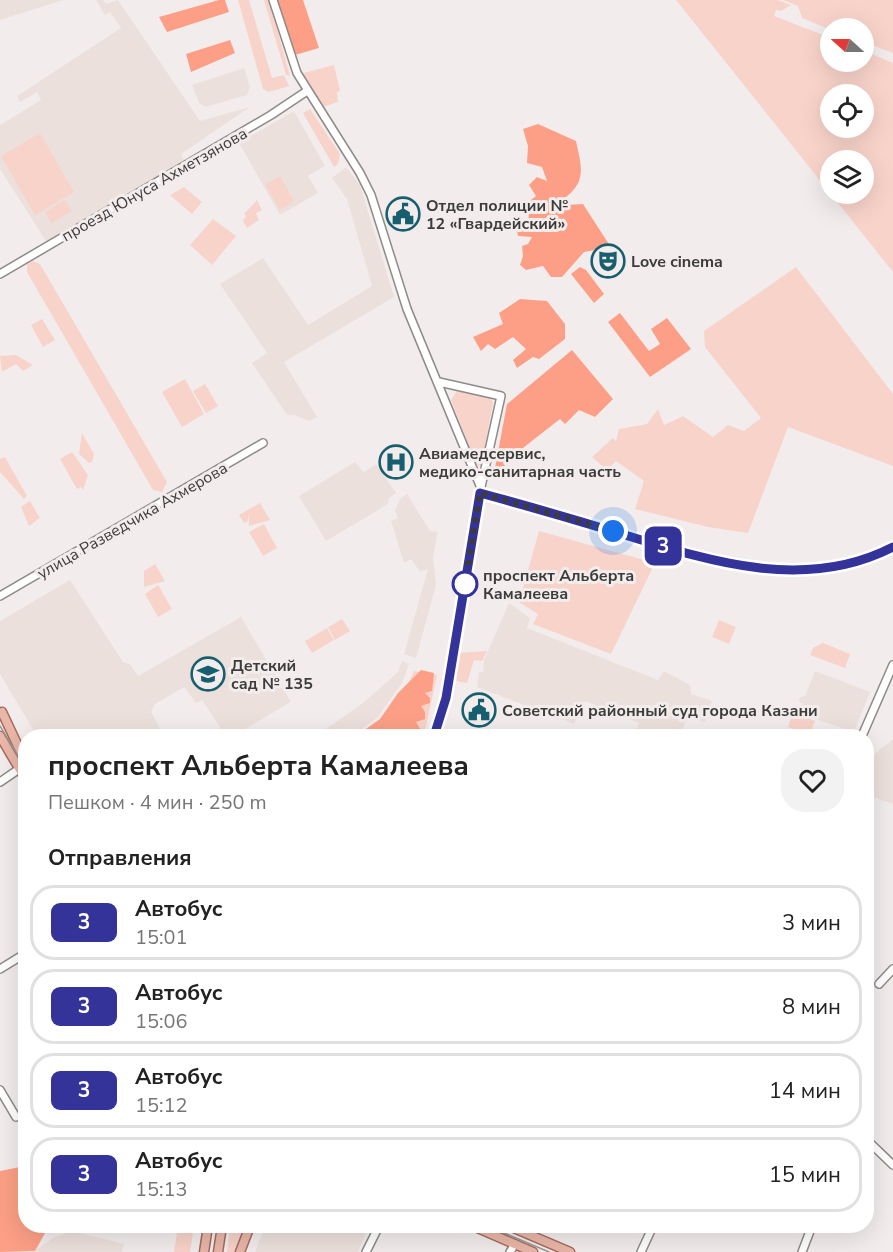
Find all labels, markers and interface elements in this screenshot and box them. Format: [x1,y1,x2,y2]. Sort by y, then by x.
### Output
north arrow [820,18,874,72]
map controls [820,18,874,204]
button: locate [820,84,874,138]
street label: проезд Юнуса Ахметзянова [58,123,251,247]
button: layers [820,150,874,204]
place label: Отдел полиции № 12 «Гвардейский» [426,195,568,235]
public building icon: Отдел полиции № 12 «Гвардейский» [385,196,421,232]
theatre icon: Love cinema [590,243,626,279]
place label: Love cinema [631,251,723,273]
place label: Авиамедсервис, медико-санитарная часть [419,443,621,483]
hospital icon: Авиамедсервис, медико-санитарная часть [378,444,414,480]
street label: улица Разведчика Ахмерова [33,457,232,585]
your location [598,516,628,546]
line badge: 3 [644,526,682,566]
text: 3 [657,532,669,560]
place label: проспект Альберта Камалеева [483,565,634,605]
marker: проспект Альберта Камалеева [452,571,478,597]
place label: Детский сад № 135 [231,655,313,695]
school or university icon: Детский сад № 135 [190,656,226,692]
public building icon: Советский районный суд города Казани [461,692,497,728]
place label: Советский районный суд города Казани [502,700,818,722]
text: проспект Альберта Камалеева [48,747,469,785]
button: heart [781,749,844,812]
text: Пешком · 4 мин · 250 m [48,789,267,816]
text: Отправления [48,843,192,873]
text: Автобус [135,894,223,924]
text: 3 [78,908,90,936]
text: 3 мин [782,908,841,938]
text: 15:01 [135,924,188,951]
text: Автобус [135,978,223,1008]
text: 3 [78,992,90,1020]
text: 8 мин [782,992,841,1022]
text: 15:06 [135,1008,188,1035]
text: Автобус [135,1062,223,1092]
text: 3 [78,1076,90,1104]
text: 14 мин [769,1076,841,1106]
text: 15:12 [135,1092,188,1119]
text: Автобус [135,1146,223,1176]
text: 3 [78,1160,90,1188]
text: 15 мин [769,1160,841,1190]
text: 15:13 [135,1176,188,1203]

